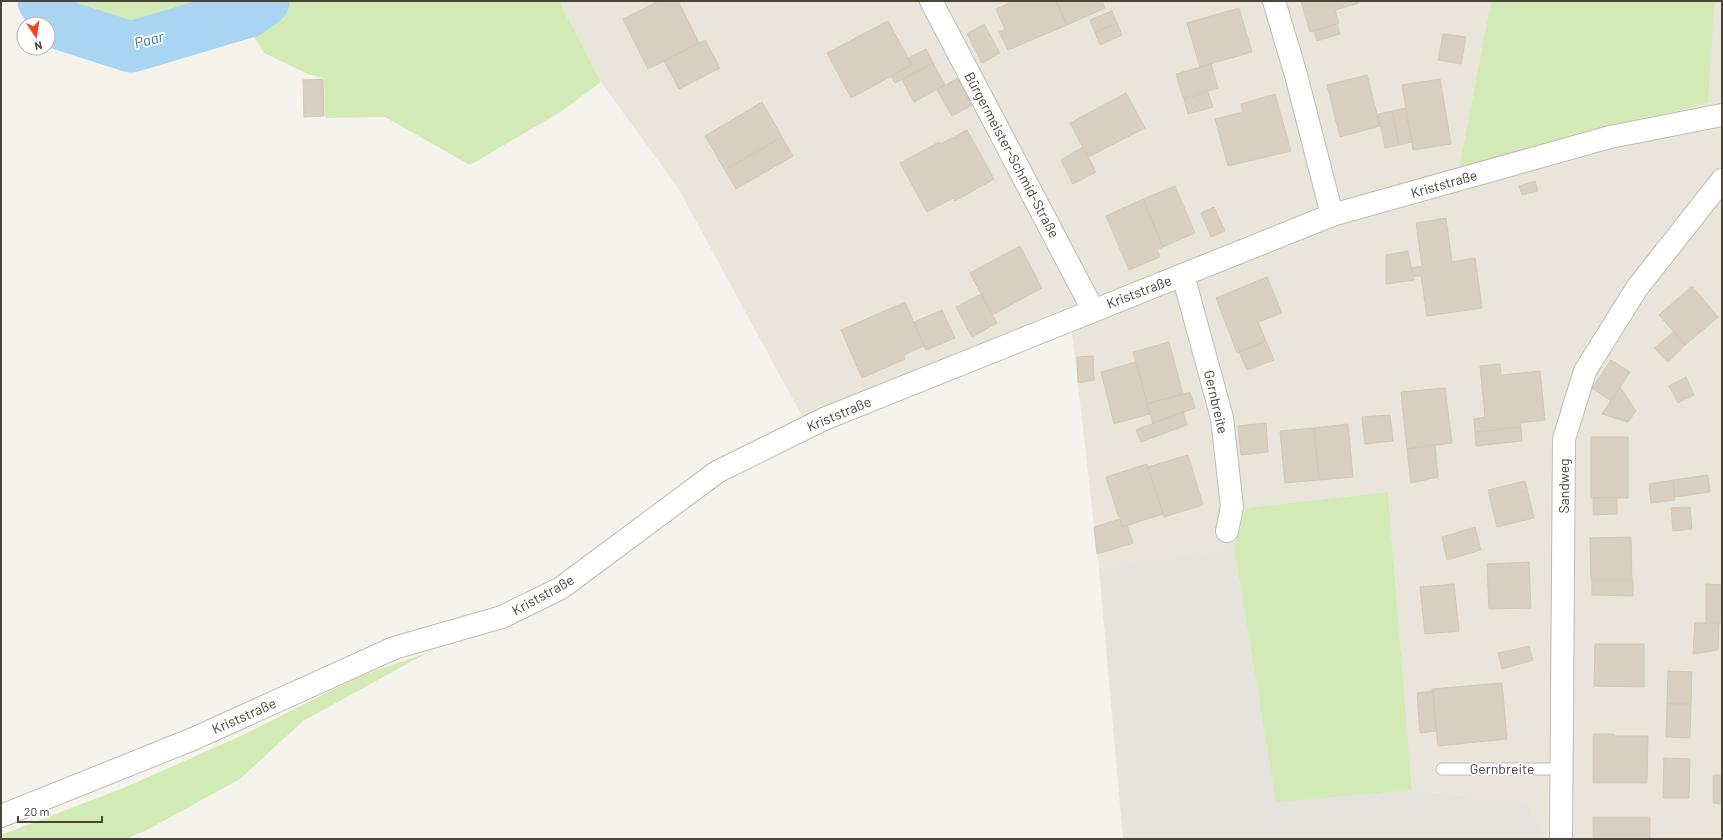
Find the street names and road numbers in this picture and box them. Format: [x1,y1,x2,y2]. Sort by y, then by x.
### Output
street label: Bürgermeister-Schmid-Straße [961,69,1063,241]
street label: Kriststraße [1409,166,1479,201]
street label: Kriststraße [1104,271,1174,312]
street label: Gernbreite [1201,368,1232,435]
street label: Kriststraße [804,392,874,435]
street label: Sandweg [1555,458,1572,514]
street label: Kriststraße [509,571,577,619]
street label: Kriststraße [209,694,278,737]
street label: Gernbreite [1470,760,1534,777]

